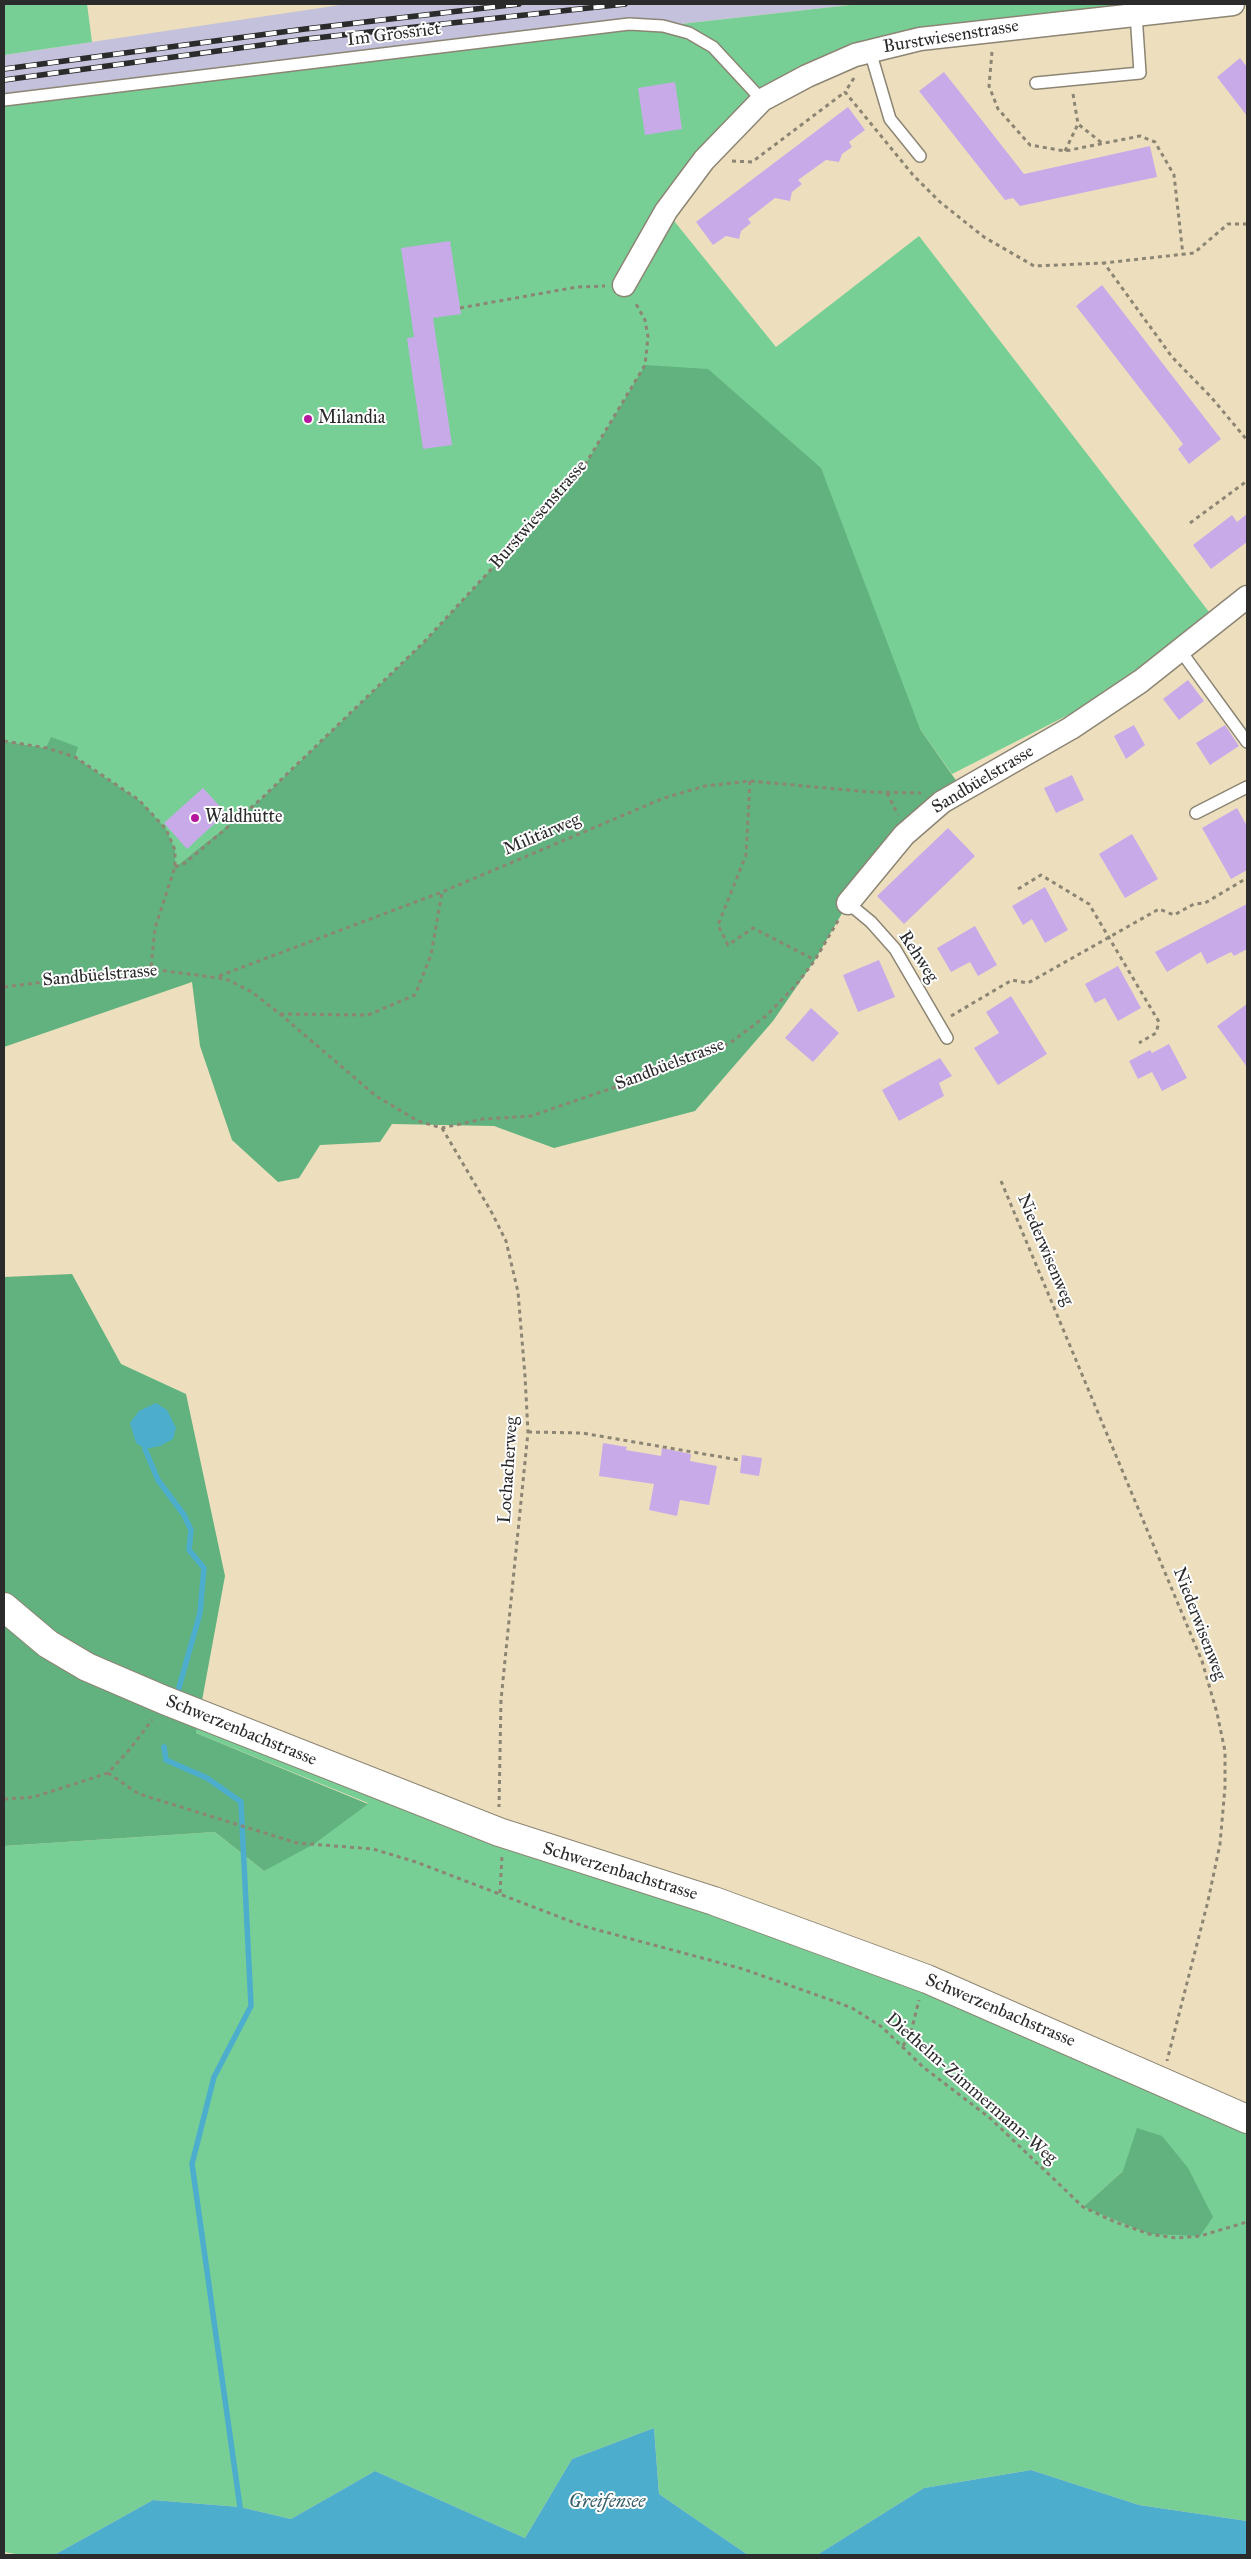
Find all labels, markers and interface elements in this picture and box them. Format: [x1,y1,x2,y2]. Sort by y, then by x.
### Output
street label: Burstwiesenstrasse [882,16,1020,58]
street label: Im Grossriet [346,19,442,51]
place label: Milandia [318,408,385,430]
marker: Milandia [302,413,314,425]
street label: Burstwiesenstrasse [486,456,592,574]
street label: Sandbüelstrasse [928,741,1038,819]
place label: Waldhütte [205,807,282,829]
street label: Militärweg [500,809,584,861]
marker: Waldhütte [189,812,201,824]
street label: Rehweg [893,927,943,987]
street label: Sandbüelstrasse [42,960,158,992]
street label: Sandbüelstrasse [612,1034,728,1096]
street label: Niederwisenweg [1012,1191,1078,1309]
street label: Lochacherweg [494,1416,524,1524]
street label: Niederwisenweg [1168,1565,1230,1683]
street label: Schwerzenbachstrasse [162,1691,320,1771]
street label: Schwerzenbachstrasse [540,1838,700,1906]
street label: Schwerzenbachstrasse [922,1970,1078,2052]
street label: Diethelm-Zimmermann-Weg [881,2009,1061,2169]
water label: Greifensee [569,2491,645,2513]

